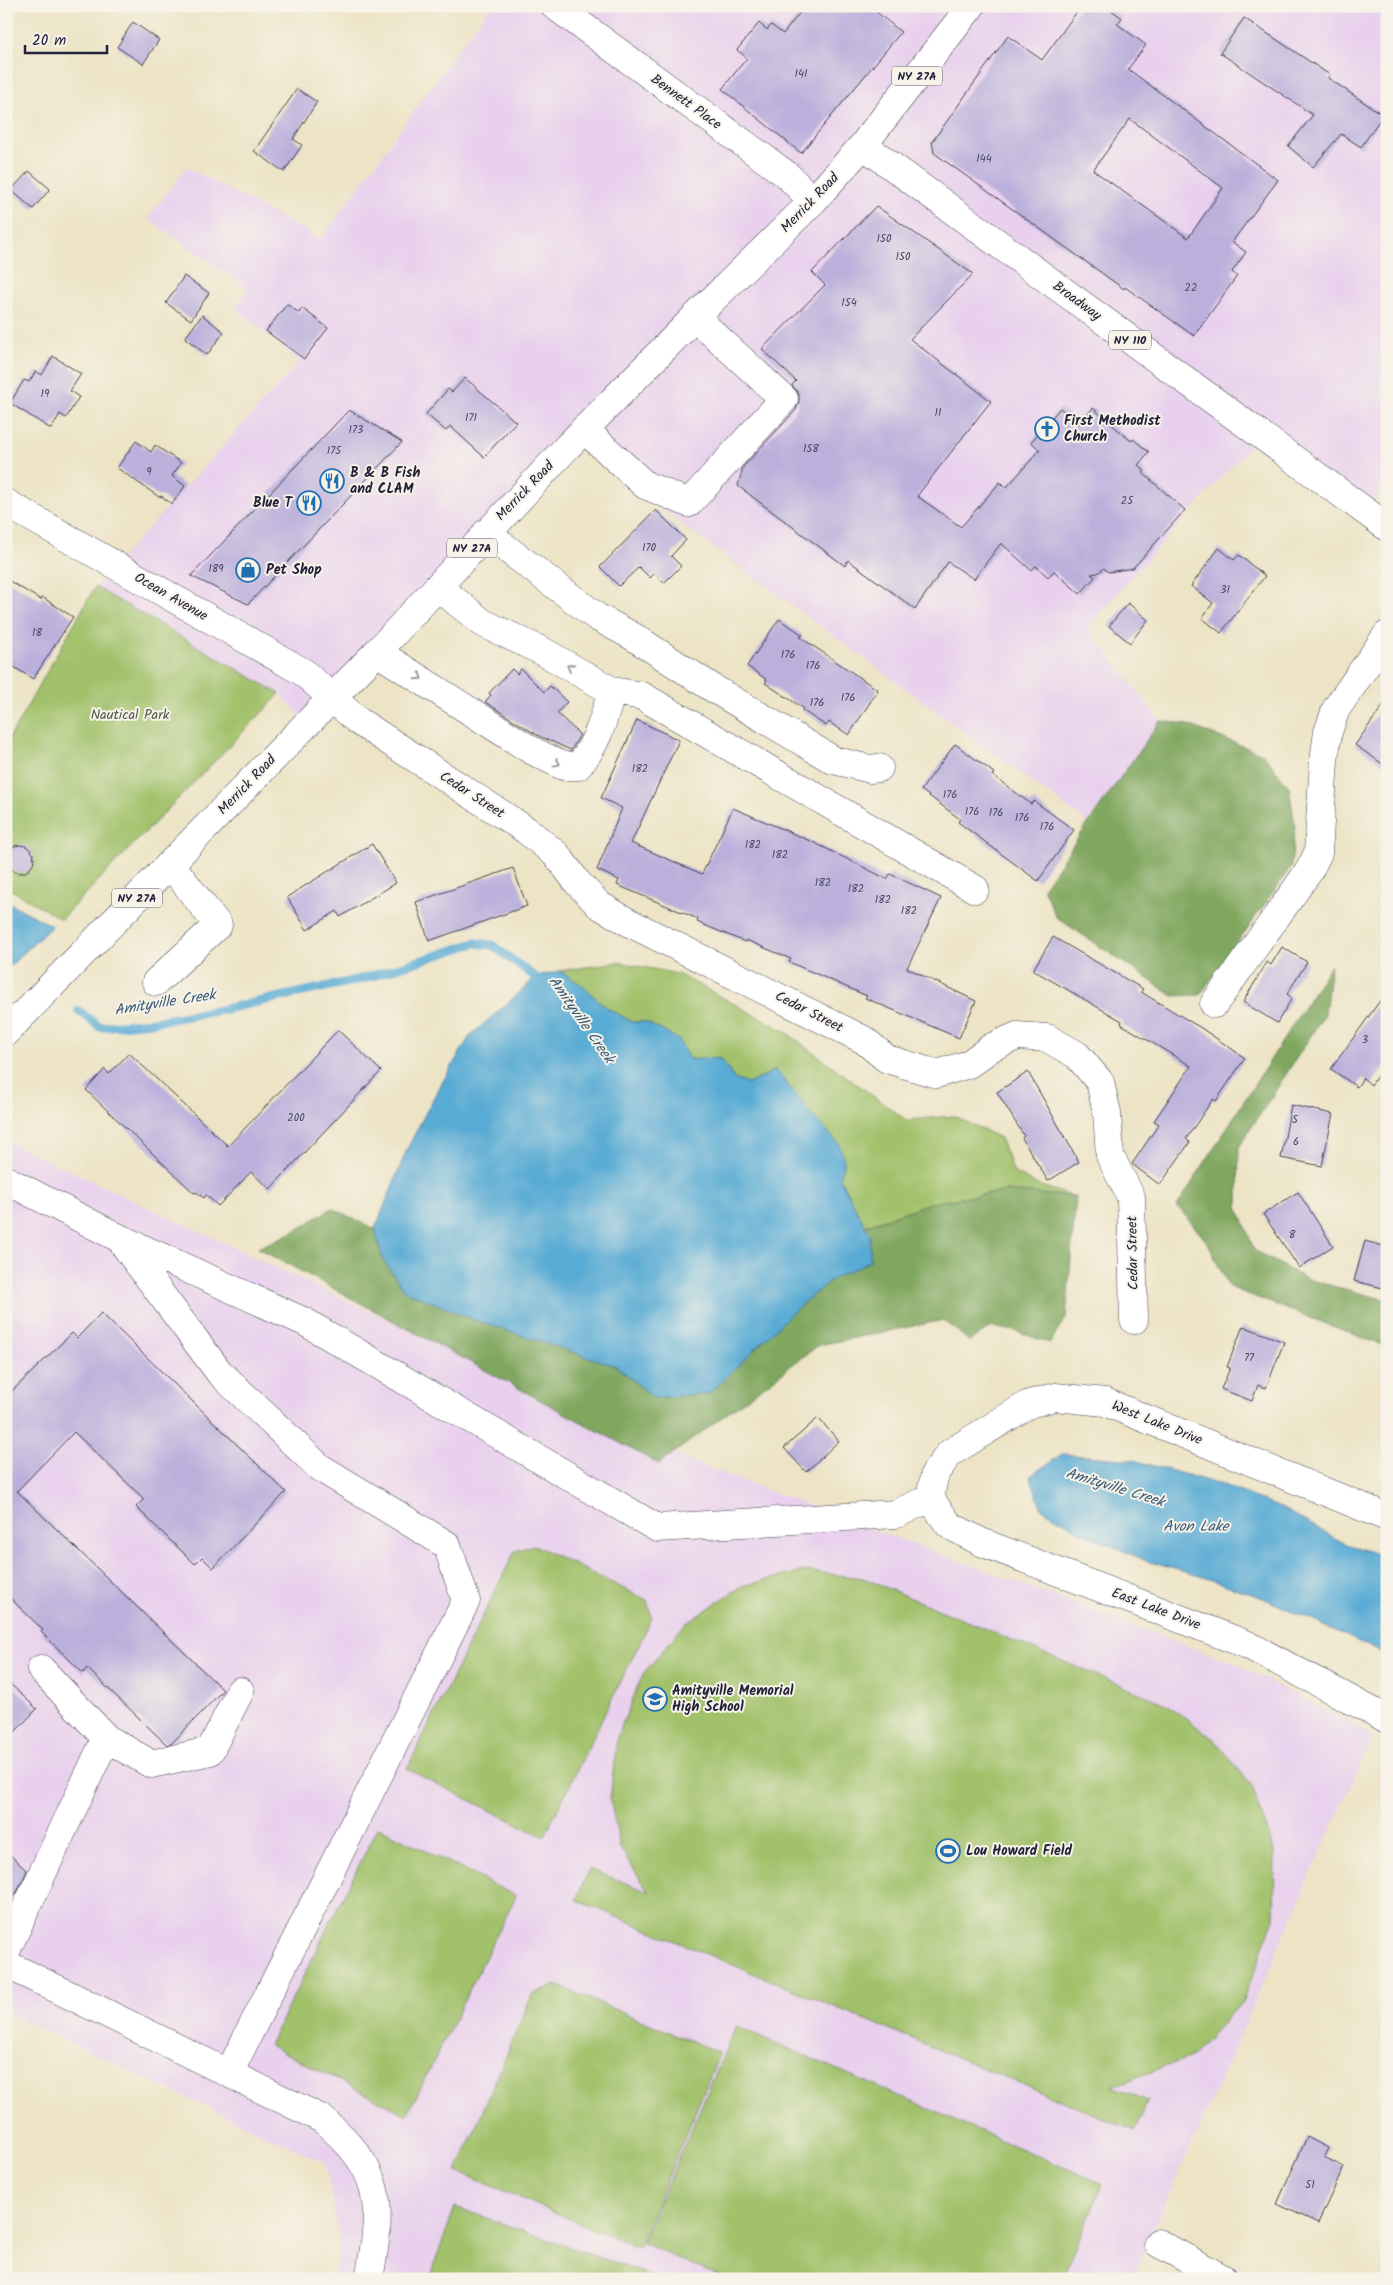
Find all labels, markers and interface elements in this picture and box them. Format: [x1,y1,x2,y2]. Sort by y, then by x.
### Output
scale bar [25,22,108,54]
text: 20 m [32,29,66,53]
house number: 141 [795,65,807,83]
road number: NY 27A [892,66,942,85]
street label: Bennett Place [646,69,727,136]
house number: 144 [976,150,992,168]
street label: Merrick Road [776,167,845,238]
house number: 150 [877,230,892,248]
house number: 150 [896,248,911,266]
street label: Broadway [1048,276,1106,327]
house number: 22 [1185,279,1197,297]
house number: 154 [841,294,857,312]
road number: NY 110 [1109,330,1151,350]
house number: 19 [41,385,50,403]
house number: 11 [935,404,941,422]
house number: 171 [465,409,477,427]
place label: First Methodist Church [1064,410,1161,448]
church icon: First Methodist Church [1034,416,1060,442]
house number: 173 [349,421,363,439]
house number: 158 [803,440,819,458]
house number: 175 [327,442,342,460]
street label: Merrick Road [491,455,560,526]
place label: B & B Fish and CLAM [350,462,420,500]
house number: 9 [146,463,152,481]
restaurant icon: B & B Fish and CLAM [319,468,345,494]
restaurant icon: Blue T [296,490,322,516]
place label: Blue T [253,492,293,514]
house number: 25 [1121,492,1134,510]
road number: NY 27A [447,538,497,558]
house number: 170 [642,539,657,557]
shop icon: Pet Shop [235,557,261,583]
place label: Pet Shop [266,559,322,581]
house number: 189 [208,560,224,578]
street label: Ocean Avenue [130,567,213,627]
house number: 31 [1220,581,1230,599]
house number: 18 [32,624,42,642]
house number: 176 [781,646,795,664]
house number: 176 [806,657,820,675]
one-way arrow [567,663,576,673]
one-way arrow [413,671,423,680]
house number: 176 [841,689,855,707]
house number: 176 [810,694,824,712]
park label: Nautical Park [91,704,170,726]
street label: Merrick Road [213,749,282,820]
one-way arrow [552,756,561,767]
house number: 182 [632,760,648,778]
street label: Cedar Street [435,766,510,825]
house number: 176 [943,786,957,804]
house number: 176 [965,803,979,821]
house number: 176 [989,804,1003,822]
house number: 176 [1015,809,1029,827]
house number: 176 [1040,818,1054,836]
house number: 182 [745,836,761,854]
house number: 182 [772,846,788,864]
house number: 182 [815,874,831,892]
house number: 182 [848,880,864,898]
road number: NY 27A [112,888,162,908]
house number: 182 [875,891,891,909]
house number: 182 [901,902,917,920]
water label: Amityville Creek [542,971,621,1070]
water label: Amityville Creek [113,983,219,1023]
street label: Cedar Street [771,985,847,1039]
house number: 3 [1362,1031,1368,1049]
house number: 200 [287,1109,305,1127]
house number: 5 [1292,1111,1299,1129]
house number: 6 [1293,1133,1299,1151]
street label: Cedar Street [1121,1215,1145,1290]
house number: 8 [1289,1226,1296,1244]
house number: 77 [1244,1349,1255,1367]
street label: West Lake Drive [1108,1395,1206,1451]
water label: Amityville Creek [1063,1462,1169,1515]
water label: Avon Lake [1163,1515,1230,1539]
street label: East Lake Drive [1108,1582,1204,1636]
place label: Amityville Memorial High School [672,1680,794,1718]
school or university icon: Amityville Memorial High School [642,1686,668,1712]
sports icon: Lou Howard Field [935,1838,961,1864]
place label: Lou Howard Field [966,1840,1073,1862]
house number: 51 [1305,2176,1315,2194]

